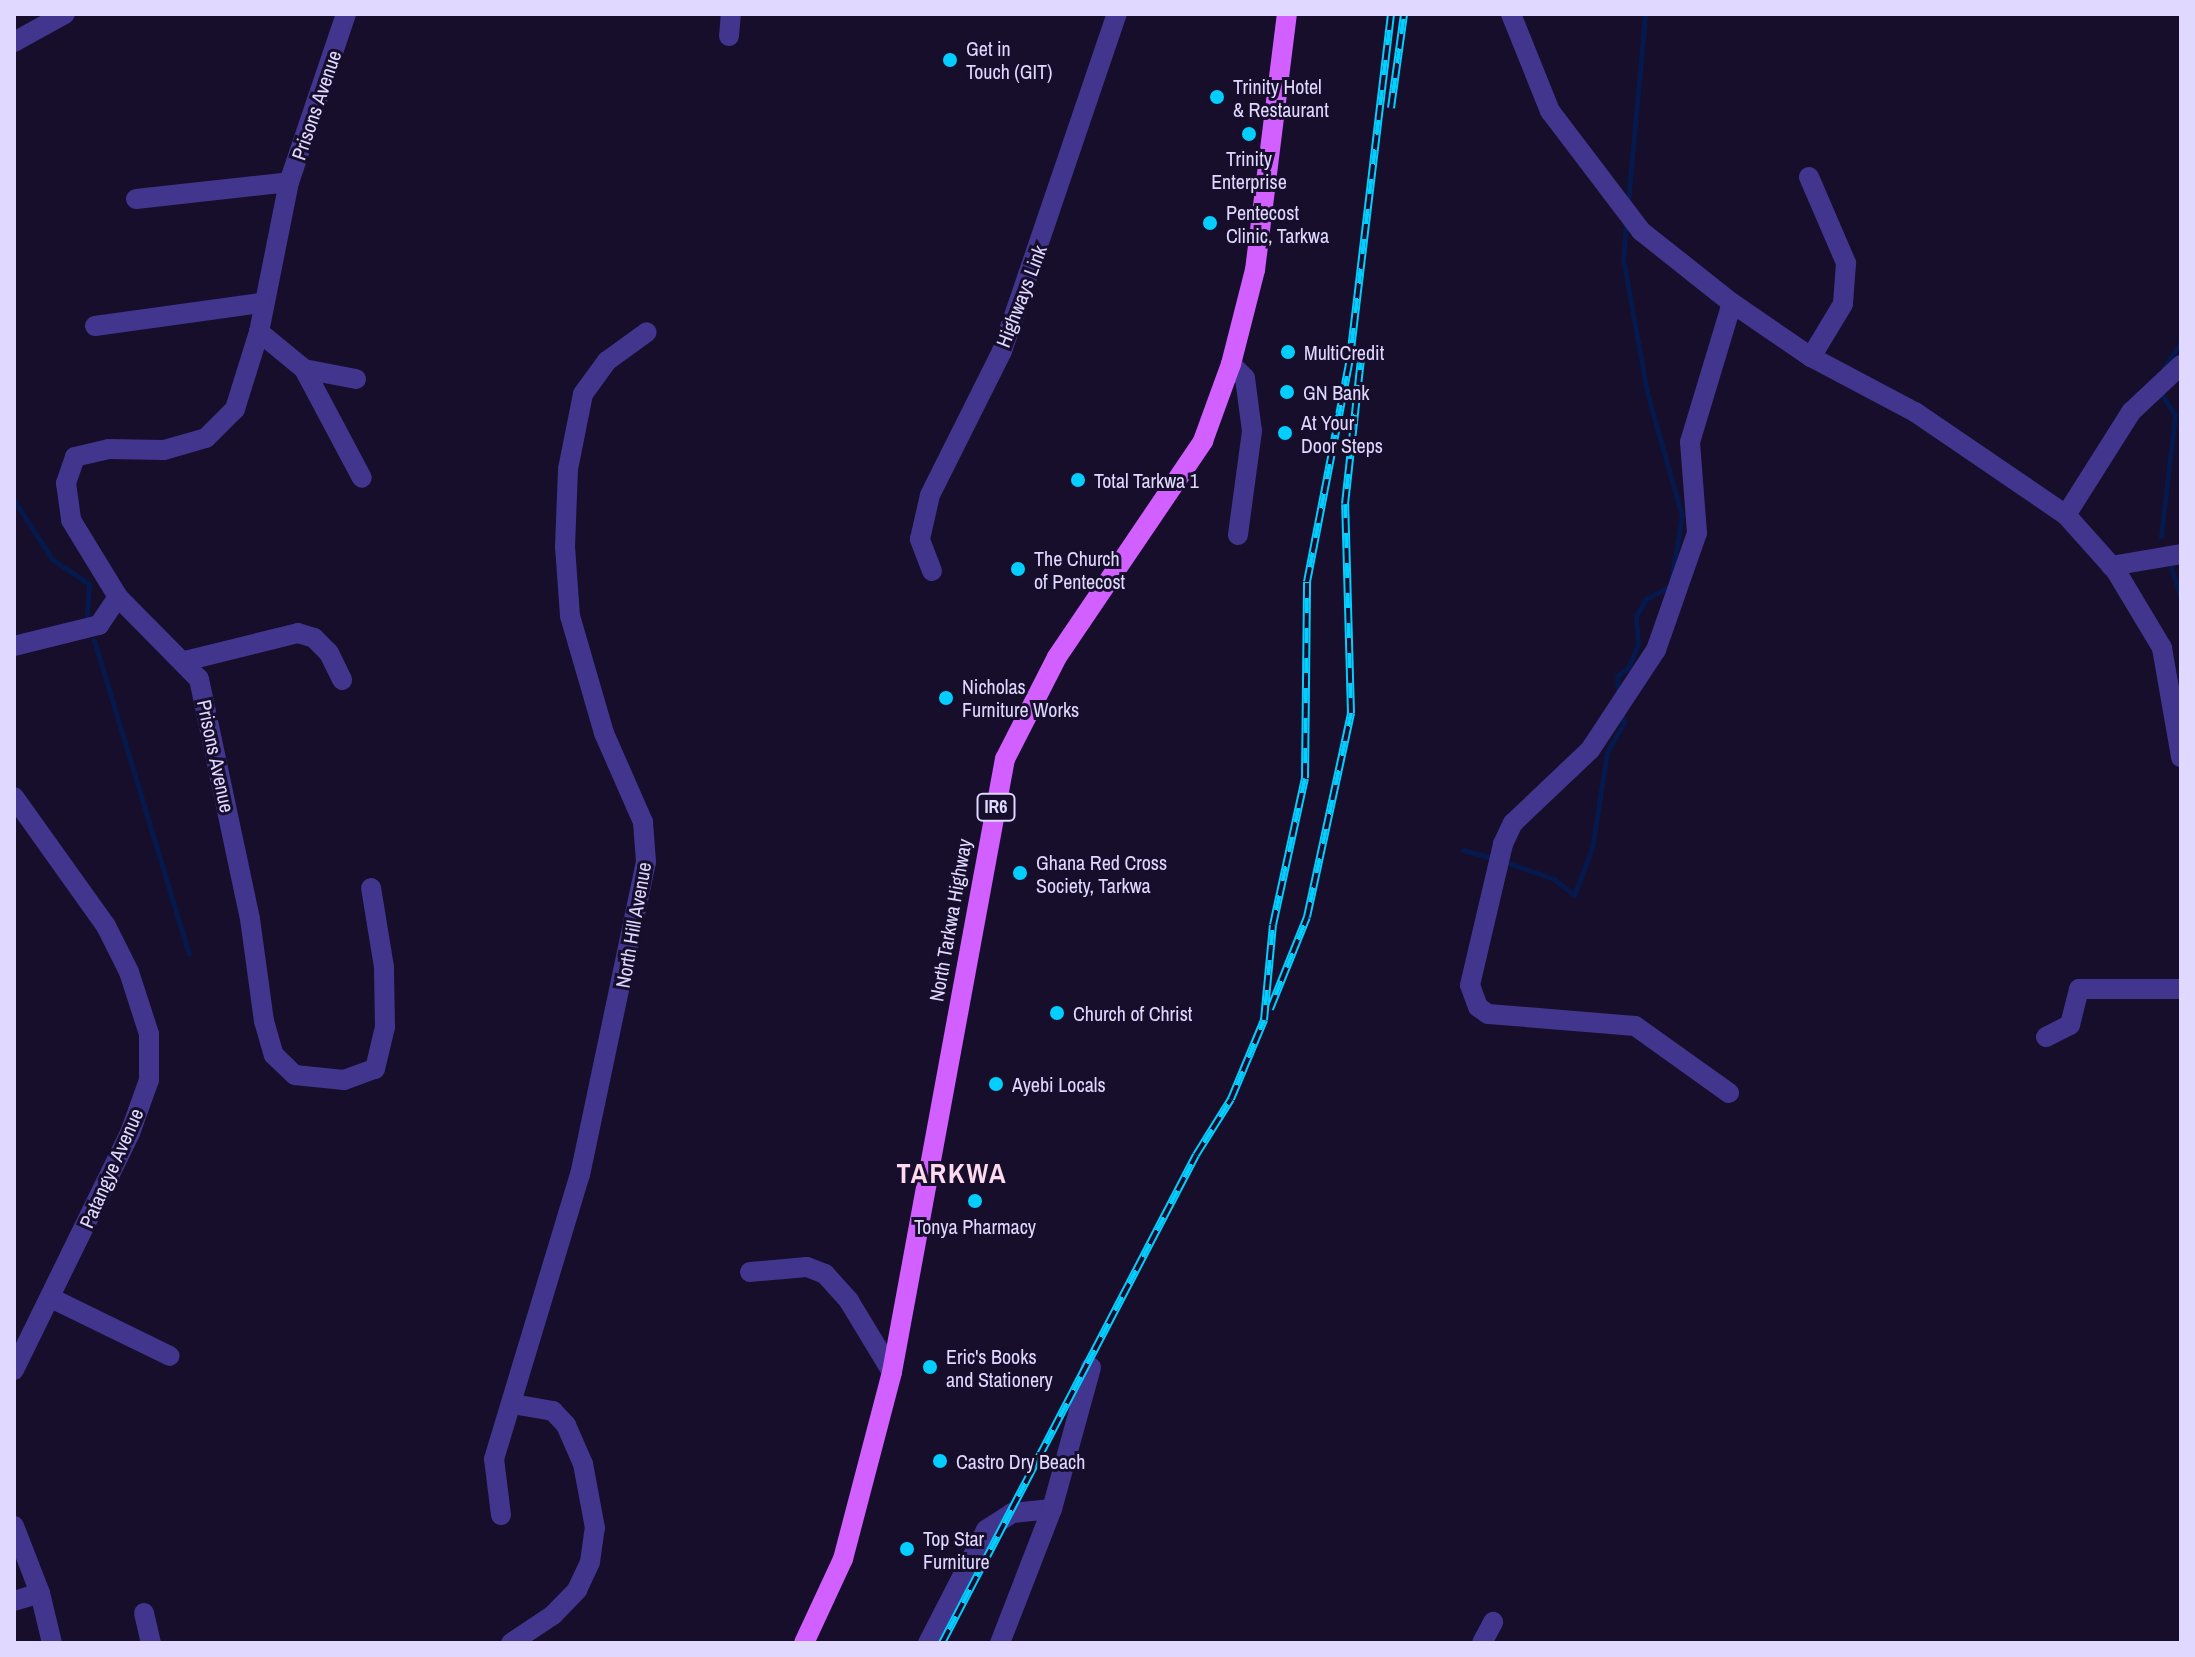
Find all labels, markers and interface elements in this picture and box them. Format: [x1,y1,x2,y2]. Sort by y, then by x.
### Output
place label: Get in Touch (GIT) [966,36,1053,83]
street label: Prisons Avenue [286,46,346,164]
marker: Get in Touch (GIT) [941,51,959,69]
place label: Trinity Hotel & Restaurant [1233,74,1329,121]
marker: Trinity Hotel & Restaurant [1208,88,1226,106]
marker: Trinity Enterprise [1240,125,1258,143]
place label: Trinity Enterprise [1211,146,1287,193]
place label: Pentecost Clinic, Tarkwa [1226,200,1329,247]
marker: Pentecost Clinic, Tarkwa [1201,214,1219,232]
street label: Highways Link [991,241,1051,351]
place label: MultiCredit [1304,340,1384,364]
marker: MultiCredit [1279,343,1297,361]
place label: GN Bank [1303,380,1370,404]
marker: GN Bank [1278,383,1296,401]
place label: At Your Door Steps [1301,410,1383,457]
marker: At Your Door Steps [1276,424,1294,442]
place label: Total Tarkwa 1 [1094,468,1199,492]
marker: Total Tarkwa 1 [1069,471,1087,489]
place label: The Church of Pentecost [1034,546,1125,593]
marker: The Church of Pentecost [1009,560,1027,578]
place label: Nicholas Furniture Works [962,674,1079,721]
marker: Nicholas Furniture Works [937,689,955,707]
street label: Prisons Avenue [192,697,240,815]
road number: IR6 [976,793,1016,821]
street label: North Tarkwa Highway [924,837,976,1003]
place label: Ghana Red Cross Society, Tarkwa [1036,850,1167,897]
street label: North Hill Avenue [610,860,656,990]
marker: Ghana Red Cross Society, Tarkwa [1011,864,1029,882]
place label: Church of Christ [1073,1001,1192,1025]
marker: Church of Christ [1048,1004,1066,1022]
place label: Ayebi Locals [1012,1072,1106,1096]
marker: Ayebi Locals [987,1075,1005,1093]
street label: Patangye Avenue [74,1104,148,1232]
district label: TARKWA [896,1156,1008,1190]
marker: Tonya Pharmacy [966,1192,984,1210]
place label: Tonya Pharmacy [914,1214,1036,1238]
place label: Eric's Books and Stationery [946,1344,1053,1391]
marker: Eric's Books and Stationery [921,1358,939,1376]
place label: Castro Dry Beach [956,1449,1085,1473]
marker: Castro Dry Beach [931,1452,949,1470]
place label: Top Star Furniture [923,1526,990,1573]
marker: Top Star Furniture [898,1540,916,1558]

